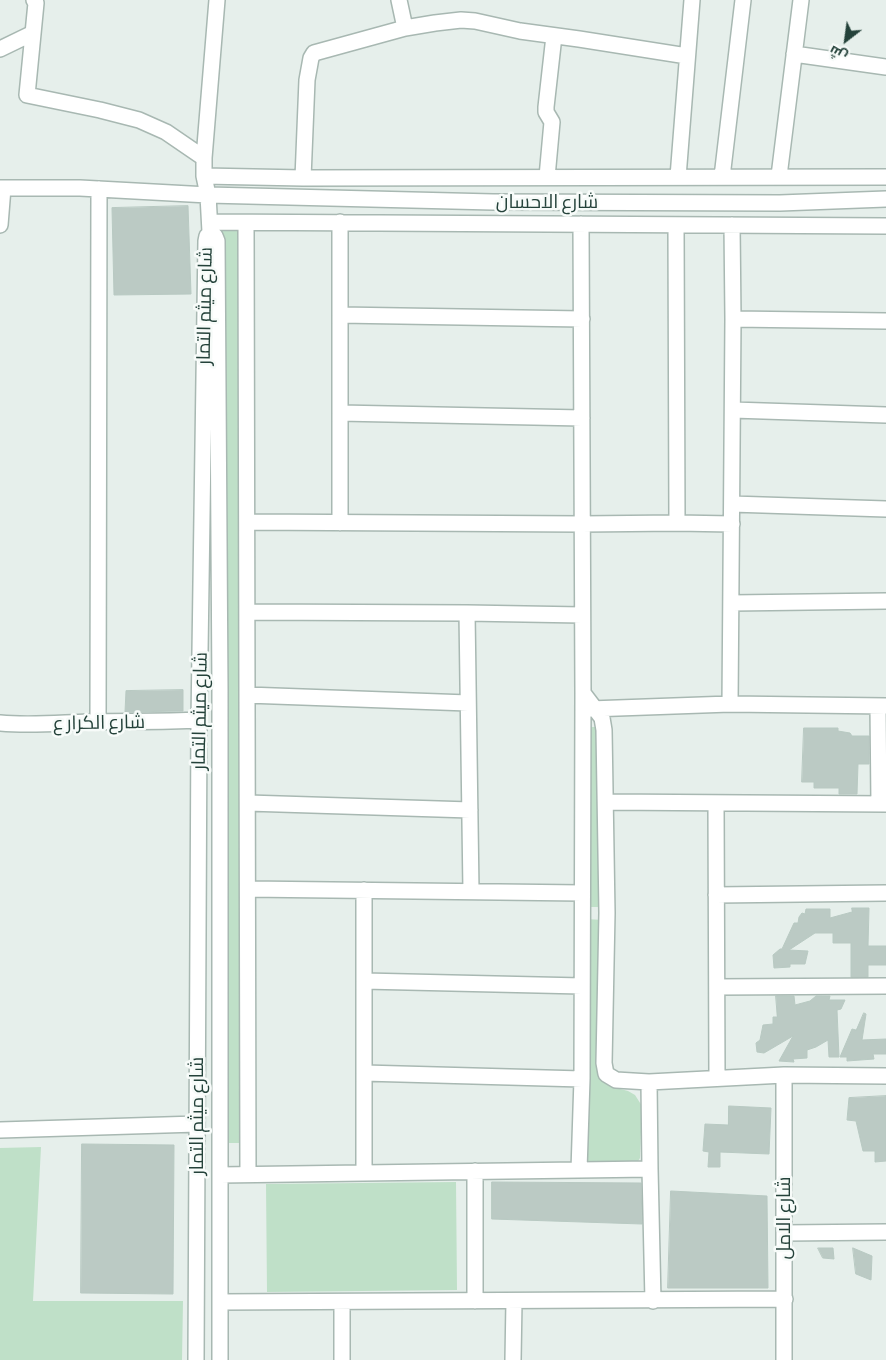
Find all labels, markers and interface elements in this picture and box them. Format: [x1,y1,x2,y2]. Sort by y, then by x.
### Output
north arrow [821,15,871,65]
text: ش [827,42,850,64]
street label: شارع الاحسان [496,191,598,213]
street label: شارع ميثم التمار [193,247,217,365]
street label: شارع ميثم التمار [188,652,212,770]
street label: شارع الكرار ع [53,711,145,735]
street label: شارع ميثم التمار [186,1057,208,1175]
street label: شارع الامل [773,1177,795,1259]

